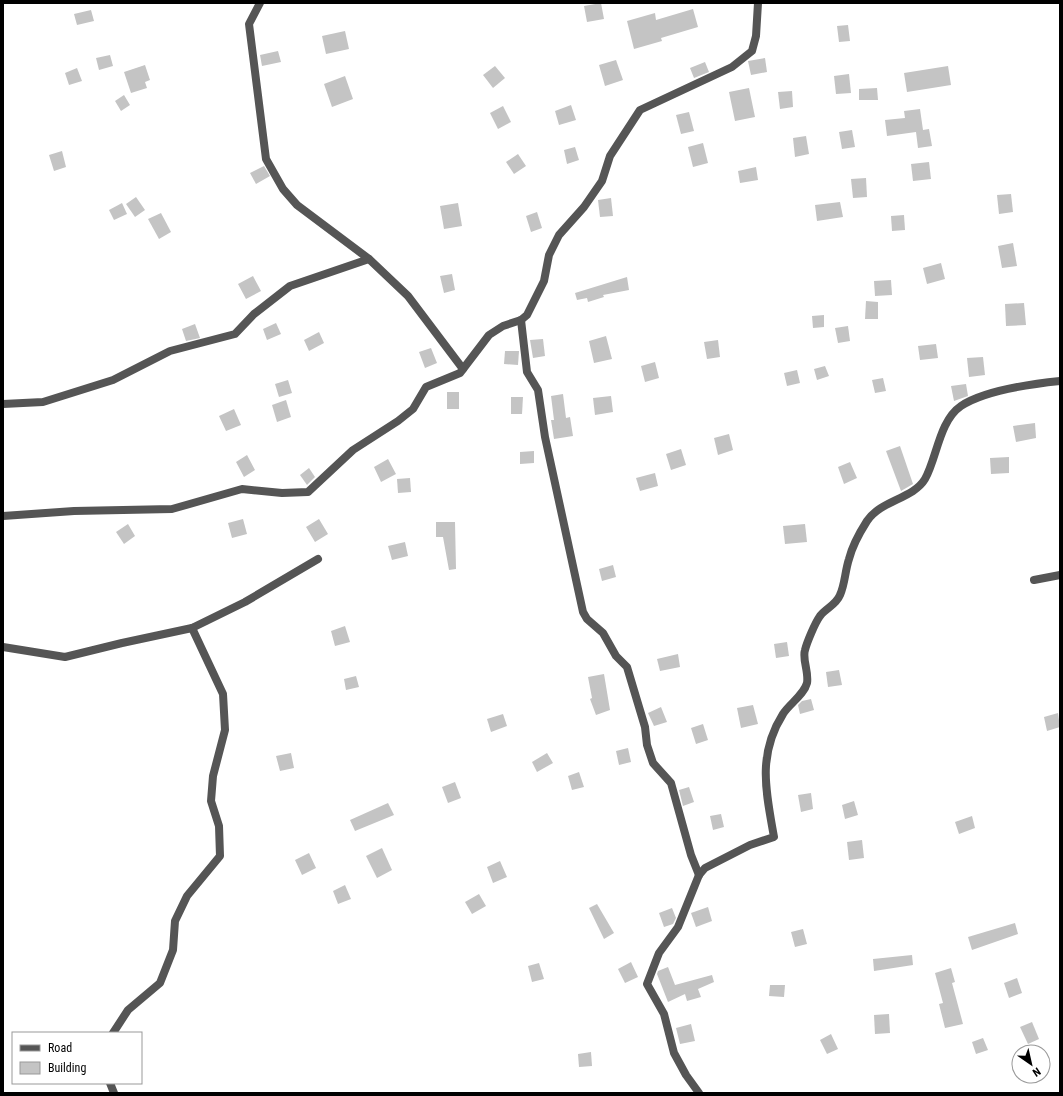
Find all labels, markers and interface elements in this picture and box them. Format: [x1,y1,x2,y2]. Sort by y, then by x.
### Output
legend [12,1032,142,1084]
text: Road [48,1041,72,1055]
north arrow [1011,1044,1051,1084]
text: Building [48,1061,86,1075]
text: N [1030,1065,1043,1079]

